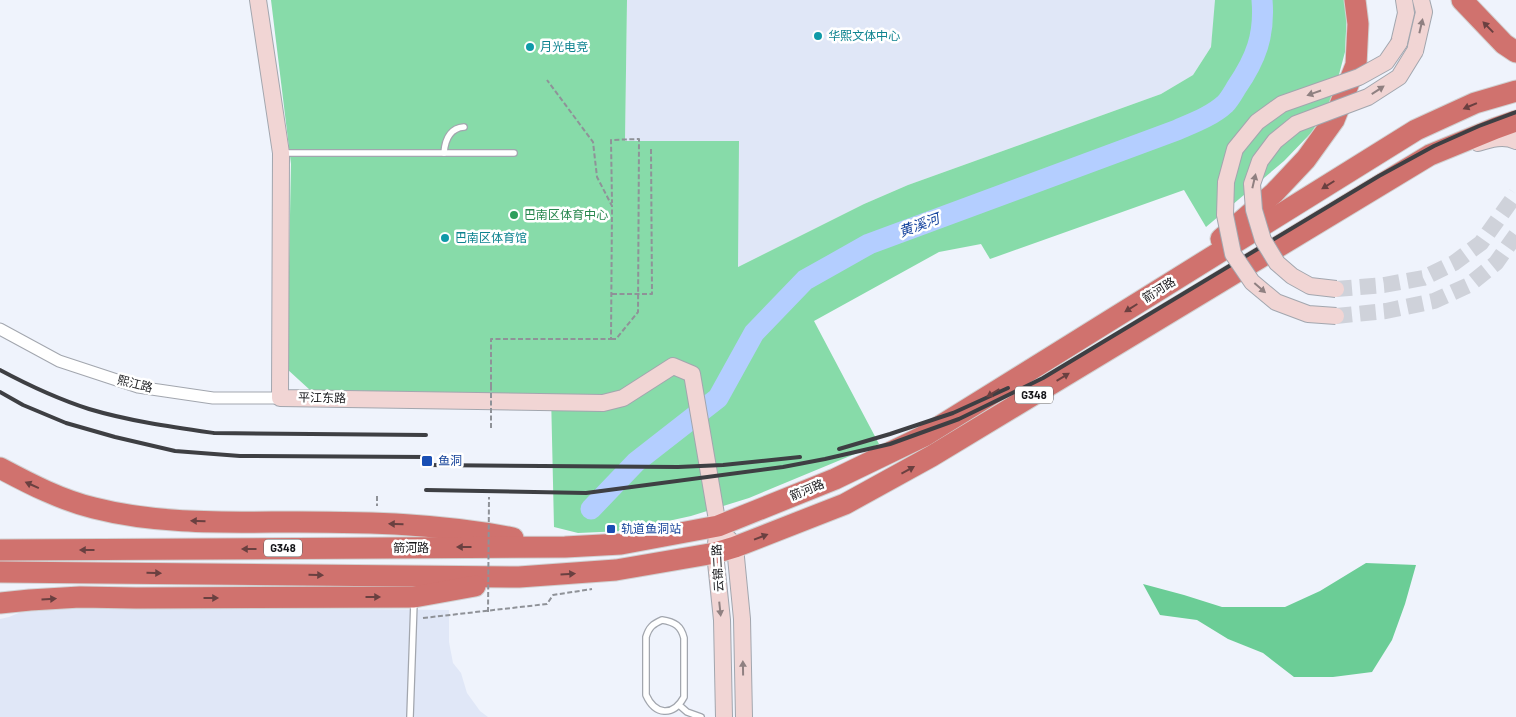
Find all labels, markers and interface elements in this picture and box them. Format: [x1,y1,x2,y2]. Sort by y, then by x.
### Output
one-way arrow [1417,18,1425,33]
one-way arrow [1482,21,1494,33]
place label: 华熙文体中心 [828,28,900,42]
marker: 华熙文体中心 [812,30,824,42]
place label: 月光电竞 [540,39,588,53]
marker: 月光电竞 [524,41,536,53]
one-way arrow [1371,86,1385,95]
one-way arrow [1306,89,1321,97]
one-way arrow [1462,102,1477,110]
one-way arrow [1250,174,1258,189]
one-way arrow [1321,180,1335,189]
place label: 巴南区体育中心 [524,207,608,221]
water label: 黄溪河 [896,208,944,240]
marker: 巴南区体育中心 [508,209,520,221]
place label: 巴南区体育馆 [455,230,527,244]
marker: 巴南区体育馆 [439,232,451,244]
street label: 箭河路 [1139,274,1177,305]
one-way arrow [1253,282,1265,294]
one-way arrow [1124,303,1137,312]
street label: 熙江路 [116,372,154,394]
one-way arrow [1056,373,1069,382]
road number: G348 [1015,386,1053,404]
one-way arrow [986,389,999,398]
street label: 平江东路 [298,390,346,404]
place label: 鱼洞 [438,453,462,467]
marker: 鱼洞 [420,454,434,468]
one-way arrow [901,466,916,474]
street label: 箭河路 [787,476,826,502]
one-way arrow [25,480,39,488]
one-way arrow [190,517,206,525]
one-way arrow [388,520,404,528]
place label: 轨道鱼洞站 [621,521,681,535]
marker: 轨道鱼洞站 [605,523,617,535]
one-way arrow [754,533,769,541]
road number: G348 [264,540,302,556]
street label: 箭河路 [393,540,429,554]
one-way arrow [456,544,472,552]
street label: 云锦二路 [709,544,725,592]
one-way arrow [241,545,257,553]
one-way arrow [78,546,94,554]
one-way arrow [146,569,162,577]
one-way arrow [560,569,576,577]
one-way arrow [308,571,324,579]
one-way arrow [366,593,382,601]
one-way arrow [41,594,57,602]
one-way arrow [203,594,219,602]
one-way arrow [717,601,725,617]
one-way arrow [739,660,747,676]

